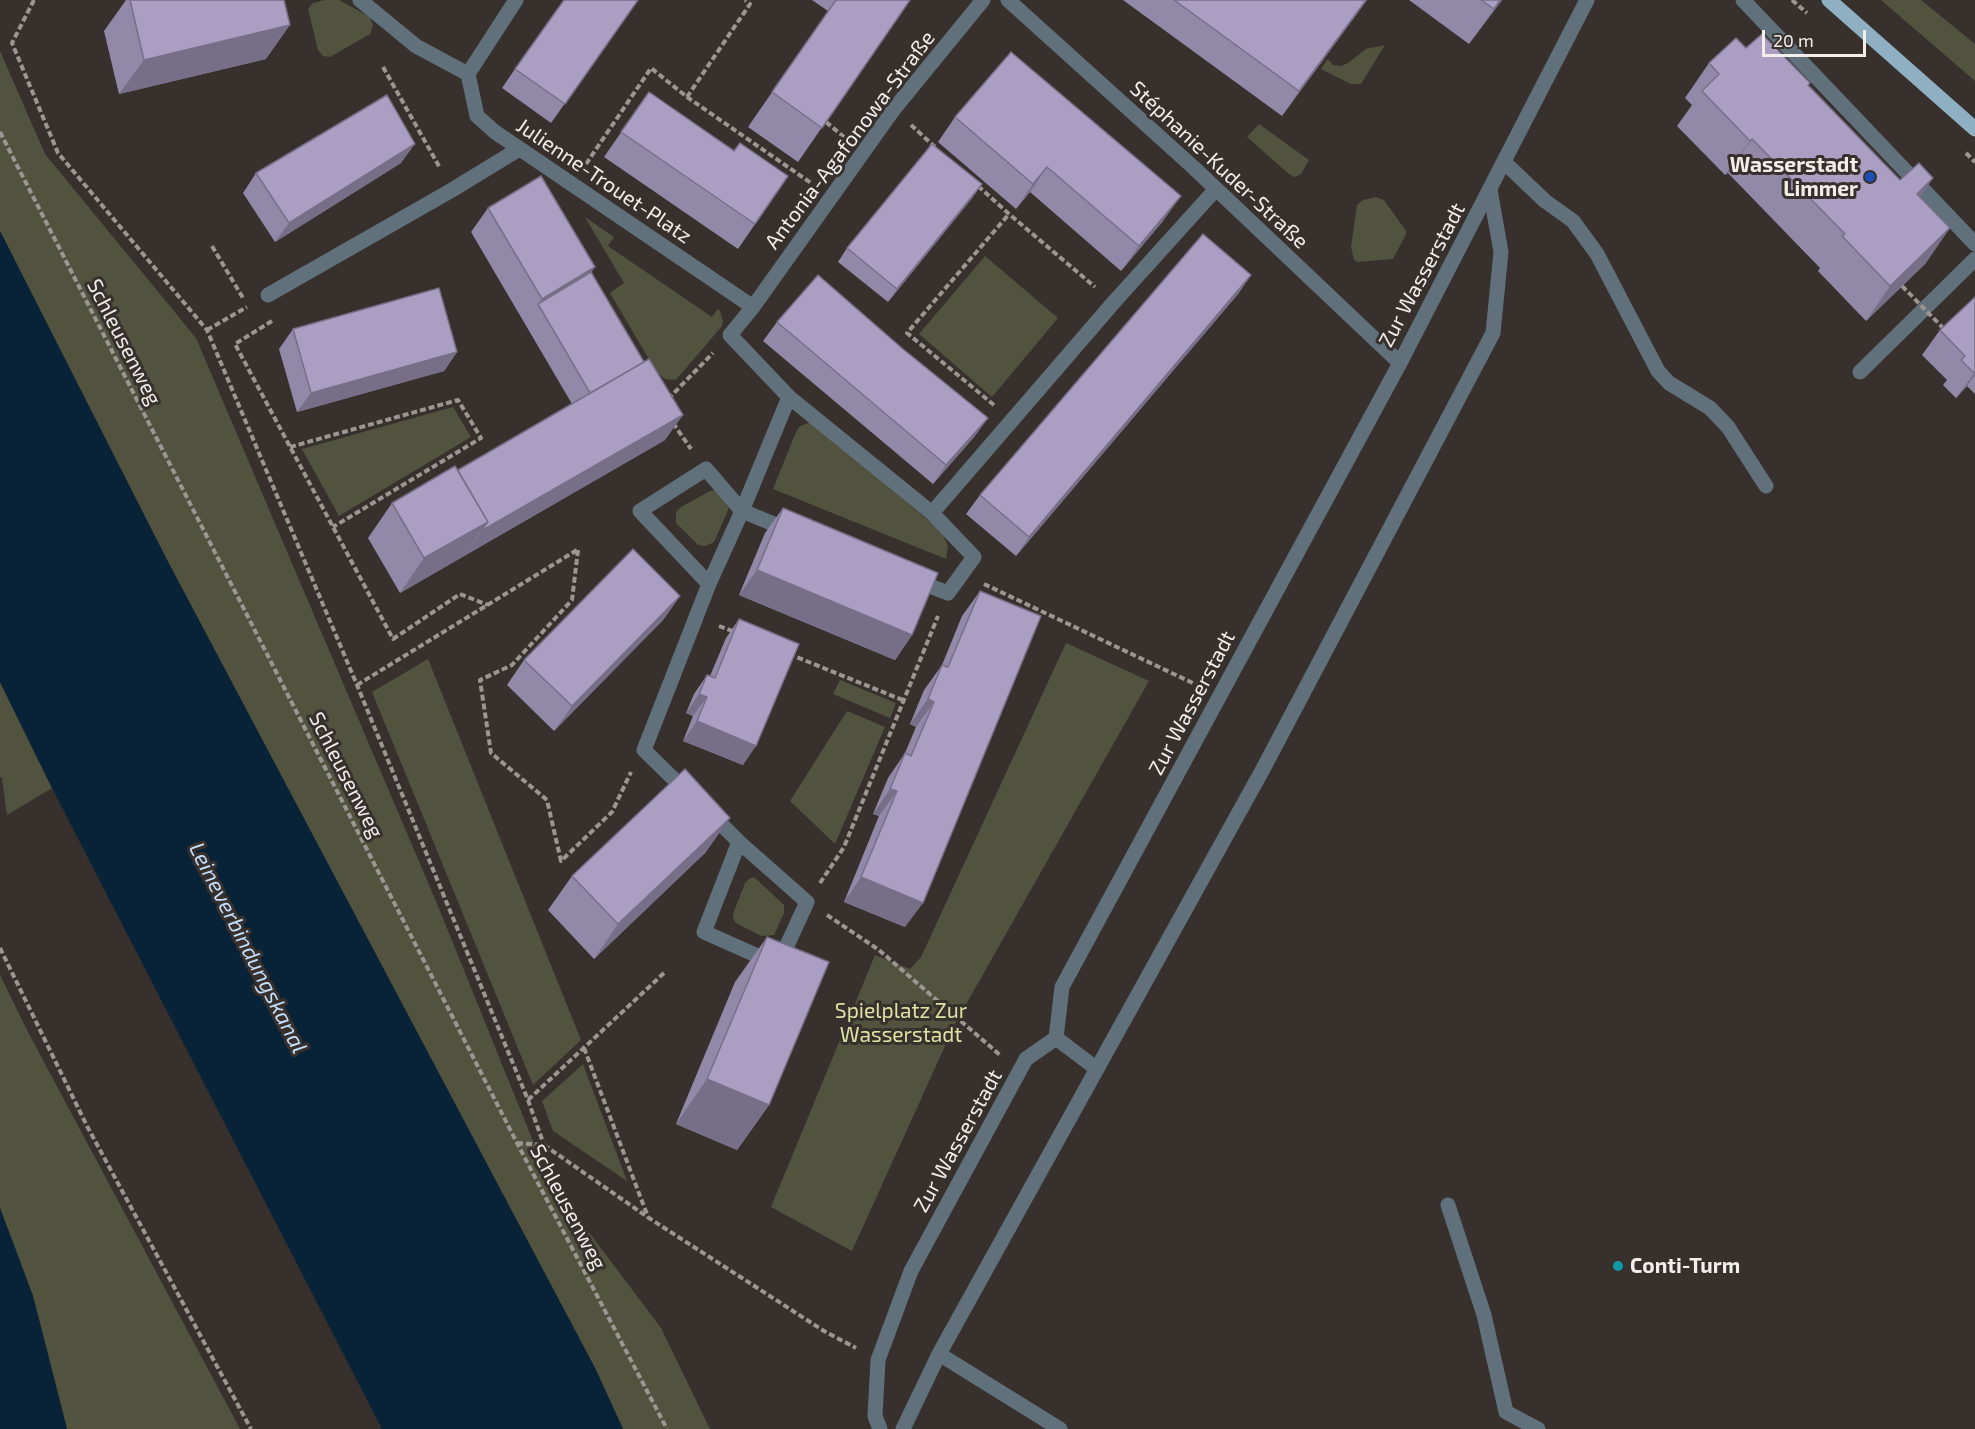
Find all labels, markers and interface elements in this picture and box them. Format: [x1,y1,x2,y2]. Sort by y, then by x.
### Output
scale bar [1765,18,1868,56]
street label: Antonia-Agafonowa-Straße [760,26,940,254]
text: 20 m [1773,29,1814,51]
street label: Stéphanie-Kuder-Straße [1125,76,1313,254]
street label: Julienne-Trouet-Platz [512,113,696,249]
place label: Wasserstadt Limmer [1730,152,1858,202]
marker: Wasserstadt Limmer [1863,170,1877,184]
street label: Zur Wasserstadt [1373,199,1471,351]
street label: Schleusenweg [81,275,167,409]
street label: Zur Wasserstadt [1143,627,1241,779]
street label: Schleusenweg [303,708,389,842]
water label: Leineverbindungskanal [183,838,313,1058]
park label: Spielplatz Zur Wasserstadt [835,998,967,1048]
street label: Zur Wasserstadt [908,1065,1008,1217]
street label: Schleusenweg [524,1140,612,1274]
place label: Conti-Turm [1630,1253,1740,1279]
marker: Conti-Turm [1611,1259,1625,1273]

